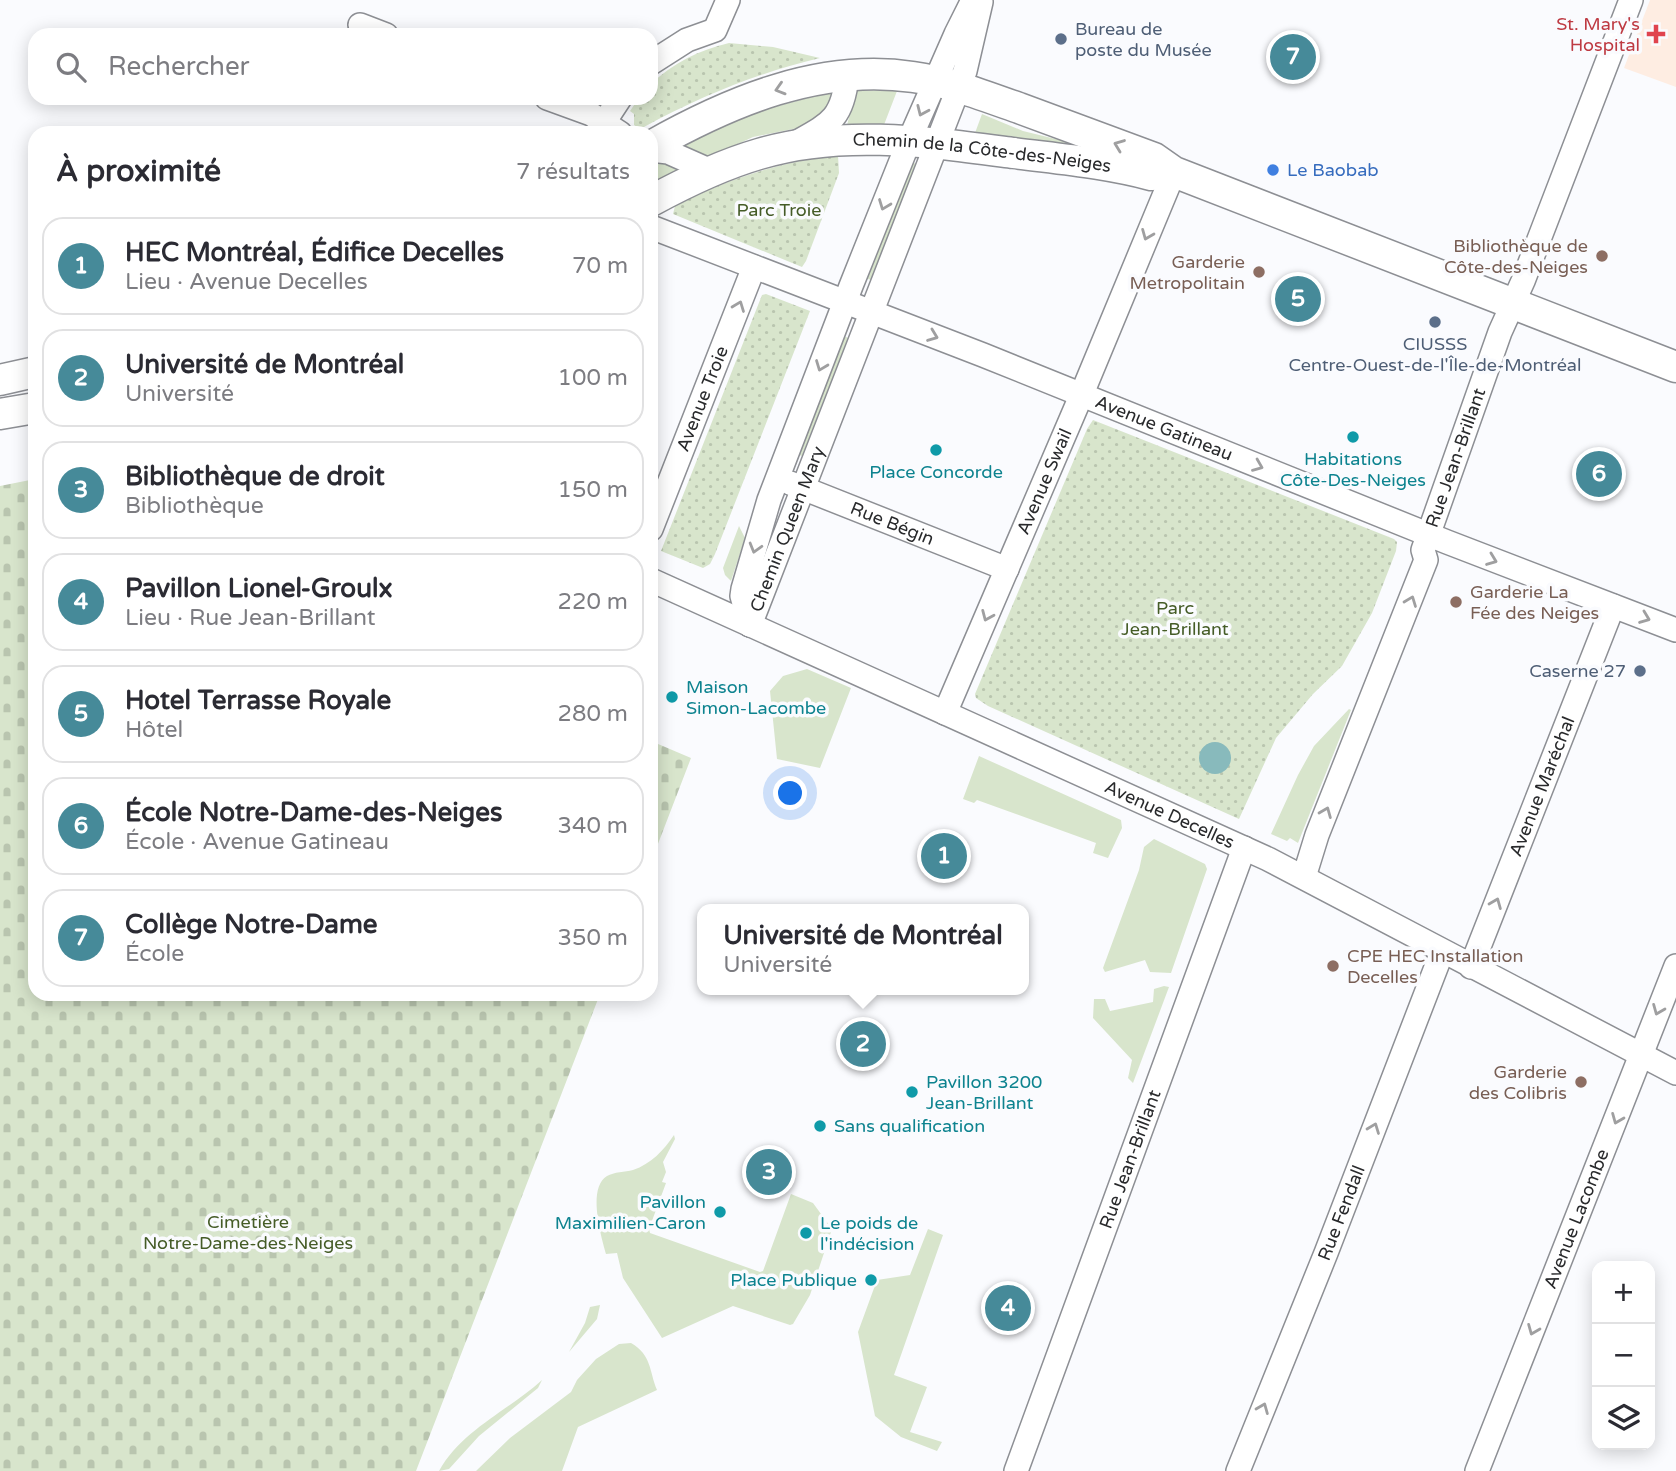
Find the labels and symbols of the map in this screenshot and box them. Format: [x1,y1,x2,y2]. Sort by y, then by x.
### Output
place label: St. Mary's Hospital [1556,13,1640,56]
place label: Bureau de poste du Musée [1075,18,1212,61]
marker: St. Mary's Hospital [1646,24,1666,44]
marker: Bureau de poste du Musée [1053,31,1069,47]
pin: 7 [1270,31,1316,83]
one-way arrow [774,81,787,95]
one-way arrow [916,104,930,116]
street label: Chemin de la Côte-des-Neiges [853,129,1113,177]
one-way arrow [1113,139,1125,153]
place label: Le Baobab [1287,159,1379,181]
marker: Le Baobab [1265,162,1281,178]
one-way arrow [878,198,892,210]
park label: Parc Troie [737,199,821,221]
one-way arrow [1142,228,1156,240]
place label: Bibliothèque de Côte-des-Neiges [1444,235,1588,278]
marker: Bibliothèque de Côte-des-Neiges [1594,248,1610,264]
place label: Garderie Metropolitain [1130,251,1245,294]
marker: Garderie Metropolitain [1251,264,1267,280]
pin: 5 [1275,273,1321,325]
one-way arrow [730,300,744,312]
marker: CIUSSS Centre-Ouest-de-l'Île-de-Montréal [1427,314,1443,330]
one-way arrow [927,327,939,341]
place label: CIUSSS Centre-Ouest-de-l'Île-de-Montréal [1289,333,1581,376]
street label: Avenue Troie [672,343,733,455]
one-way arrow [815,359,829,371]
street label: Rue Jean-Brillant [1421,385,1490,530]
street label: Avenue Gatineau [1092,390,1236,465]
street label: Avenue Swail [1012,425,1077,538]
marker: Habitations Côte-Des-Neiges [1345,429,1361,445]
marker: Place Concorde [928,442,944,458]
street label: Chemin Queen Mary [745,443,829,615]
place label: Habitations Côte-Des-Neiges [1280,448,1426,491]
pin: 6 [1576,448,1622,500]
one-way arrow [1252,458,1264,472]
place label: Place Concorde [869,461,1003,483]
street label: Rue Bégin [847,497,937,550]
one-way arrow [749,541,764,553]
one-way arrow [1485,551,1497,565]
place label: Garderie La Fée des Neiges [1470,581,1599,624]
marker: Garderie La Fée des Neiges [1448,594,1464,610]
one-way arrow [1402,596,1416,608]
park label: Parc Jean-Brillant [1121,597,1229,640]
one-way arrow [981,609,995,621]
one-way arrow [1638,610,1650,624]
place label: Caserne 27 [1529,660,1626,682]
marker: Caserne 27 [1632,663,1648,679]
place label: Maison Simon-Lacombe [686,676,826,719]
marker: Maison Simon-Lacombe [664,689,680,705]
street label: Avenue Maréchal [1505,713,1579,860]
your location [773,776,807,810]
street label: Avenue Decelles [1101,776,1238,853]
one-way arrow [1318,807,1332,819]
pin: 1 [921,830,967,882]
one-way arrow [1487,898,1501,910]
place label: CPE HEC Installation Decelles [1347,945,1524,988]
marker: CPE HEC Installation Decelles [1325,958,1341,974]
one-way arrow [1653,1004,1667,1016]
pin: 2 [840,1018,886,1070]
place label: Garderie des Colibris [1469,1061,1567,1104]
place label: Pavillon 3200 Jean-Brillant [926,1071,1042,1114]
marker: Garderie des Colibris [1573,1074,1589,1090]
marker: Pavillon 3200 Jean-Brillant [904,1084,920,1100]
street label: Rue Jean-Brillant [1095,1087,1166,1232]
one-way arrow [1611,1112,1625,1124]
place label: Sans qualification [834,1115,985,1137]
marker: Sans qualification [812,1118,828,1134]
one-way arrow [1366,1122,1380,1134]
pin: 3 [746,1146,792,1198]
street label: Avenue Lacombe [1539,1146,1614,1292]
street label: Rue Fendall [1313,1162,1370,1264]
place label: Pavillon Maximilien-Caron [555,1191,706,1234]
marker: Pavillon Maximilien-Caron [712,1204,728,1220]
park label: Cimetière Notre-Dame-des-Neiges [143,1211,353,1254]
place label: Le poids de l'indécision [820,1212,918,1255]
marker: Le poids de l'indécision [798,1225,814,1241]
place label: Place Publique [730,1269,857,1291]
marker: Place Publique [863,1272,879,1288]
pin: 4 [985,1282,1031,1334]
one-way arrow [1527,1324,1541,1336]
one-way arrow [1255,1402,1269,1414]

